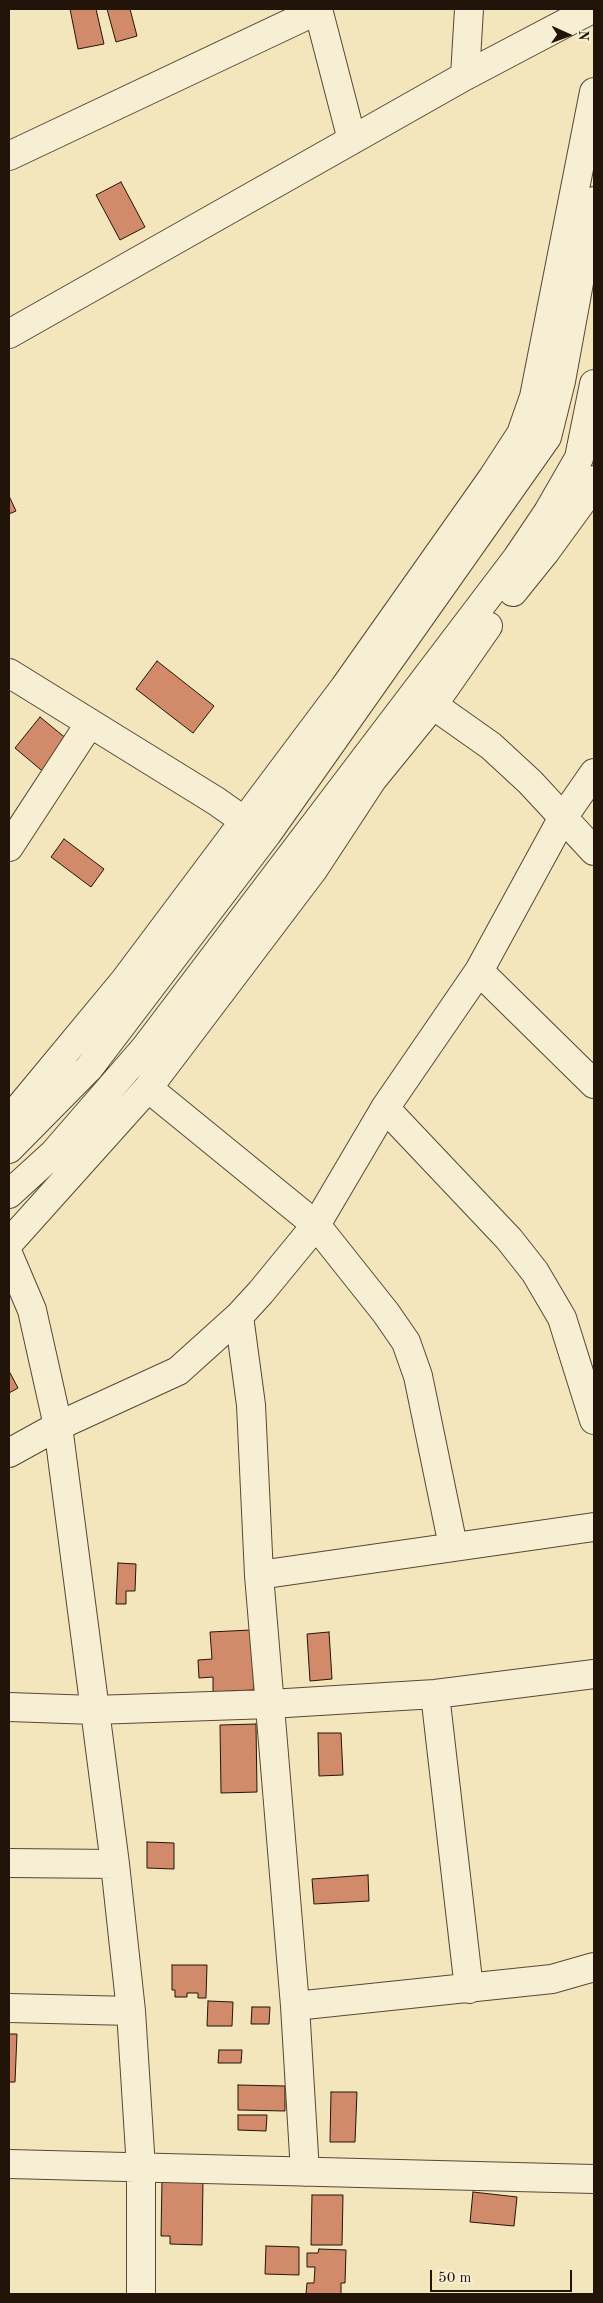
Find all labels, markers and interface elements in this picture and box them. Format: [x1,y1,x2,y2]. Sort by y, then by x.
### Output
north arrow [543,10,593,60]
text: N [576,30,590,41]
scale bar [433,2260,576,2292]
text: 50 m [438,2271,472,2286]

